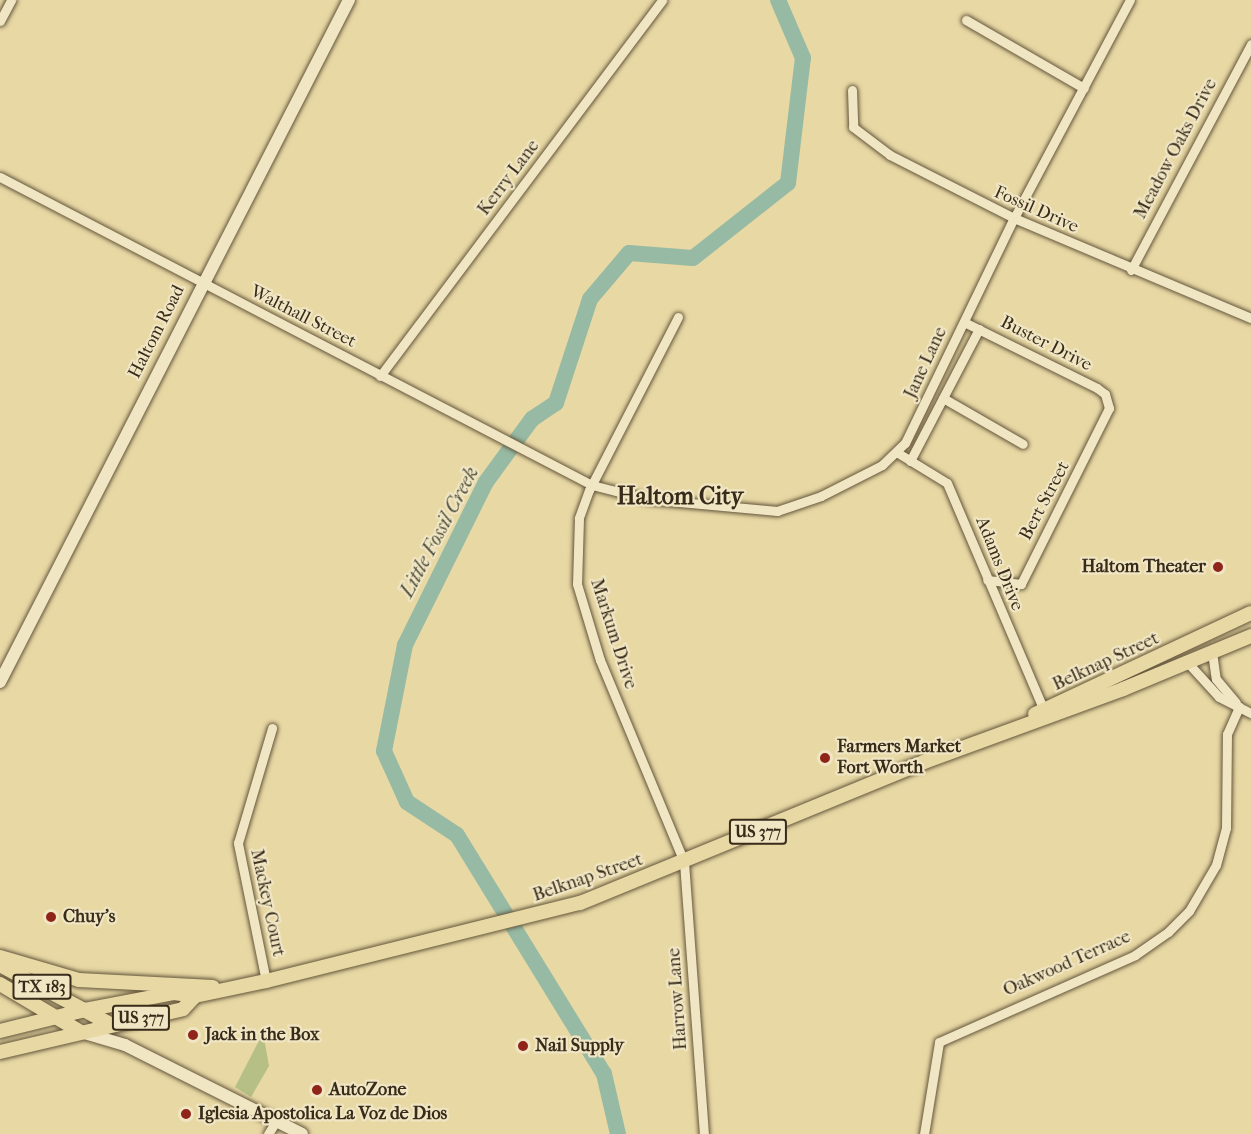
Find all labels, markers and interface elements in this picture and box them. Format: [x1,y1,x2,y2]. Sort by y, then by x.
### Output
street label: Meadow Oaks Drive [1130,75,1222,223]
street label: Kerry Lane [474,136,544,220]
street label: Fossil Drive [990,182,1082,238]
street label: Walthall Street [247,281,359,353]
street label: Haltom Road [124,282,190,382]
street label: Buster Drive [997,312,1095,376]
street label: Jane Lane [900,324,952,402]
street label: Bert Street [1015,458,1075,544]
water label: Little Fossil Creek [395,463,483,601]
district label: Haltom City [617,483,743,511]
street label: Adams Drive [970,514,1028,614]
place label: Haltom Theater [1082,556,1206,578]
marker: Haltom Theater [1211,560,1225,574]
street label: Markum Drive [585,576,641,692]
street label: Belknap Street [1049,628,1163,696]
place label: Farmers Market Fort Worth [837,737,961,780]
marker: Farmers Market Fort Worth [818,751,832,765]
road number: US 377 [728,819,788,845]
street label: Mackey Court [245,847,289,959]
street label: Belknap Street [530,849,646,907]
place label: Chuy's [63,906,115,928]
marker: Chuy's [44,910,58,924]
street label: Oakwood Terrace [1000,926,1134,1002]
street label: Harrow Lane [664,947,692,1051]
road number: TX 183 [12,974,72,1000]
road number: US 377 [111,1005,171,1031]
place label: Jack in the Box [205,1024,319,1046]
marker: Jack in the Box [186,1028,200,1042]
place label: Nail Supply [535,1035,624,1057]
marker: Nail Supply [516,1039,530,1053]
place label: AutoZone [329,1079,406,1101]
marker: AutoZone [310,1083,324,1097]
place label: Iglesia Apostolica La Voz de Dios [198,1103,447,1125]
marker: Iglesia Apostolica La Voz de Dios [179,1107,193,1121]

